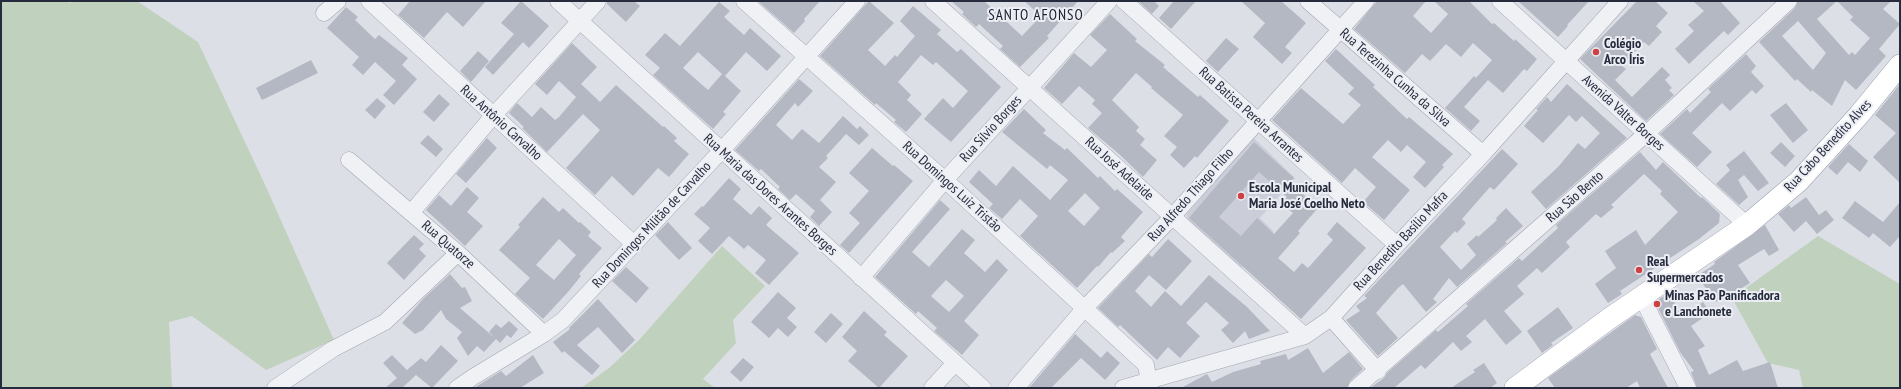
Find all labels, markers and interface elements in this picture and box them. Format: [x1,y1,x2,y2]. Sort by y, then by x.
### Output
district label: SANTO AFONSO [988,7,1084,25]
street label: Rua Terezinha Cunha da Silva [1336,25,1454,131]
place label: Colégio Arco Íris [1604,36,1644,68]
marker: Colégio Arco Íris [1591,47,1601,57]
street label: Rua Batista Pereira Arrantes [1195,64,1307,166]
street label: Avenida Valter Borges [1578,72,1668,154]
street label: Rua Antônio Carvalho [457,82,545,164]
street label: Rua Sílvio Borges [957,92,1025,166]
street label: Rua Cabo Benedito Alves [1781,96,1875,196]
street label: Rua Maria das Dores Arantes Borges [700,131,840,259]
street label: Rua José Adelaide [1081,134,1157,204]
street label: Rua Domingos Luiz Tristão [899,138,1005,236]
street label: Rua Alfredo Thiago Filho [1145,145,1237,245]
street label: Rua Domingos Militão de Carvalho [589,158,715,292]
street label: Rua São Bento [1543,168,1607,226]
place label: Escola Municipal Maria José Coelho Neto [1249,180,1365,212]
street label: Rua Benedito Basílio Mafra [1350,188,1452,294]
marker: Escola Municipal Maria José Coelho Neto [1236,191,1246,201]
street label: Rua Quatorze [418,217,478,273]
place label: Real Supermercados [1647,254,1723,286]
marker: Real Supermercados [1634,265,1644,275]
place label: Minas Pão Panificadora e Lanchonete [1665,288,1780,320]
marker: Minas Pão Panificadora e Lanchonete [1652,299,1662,309]

